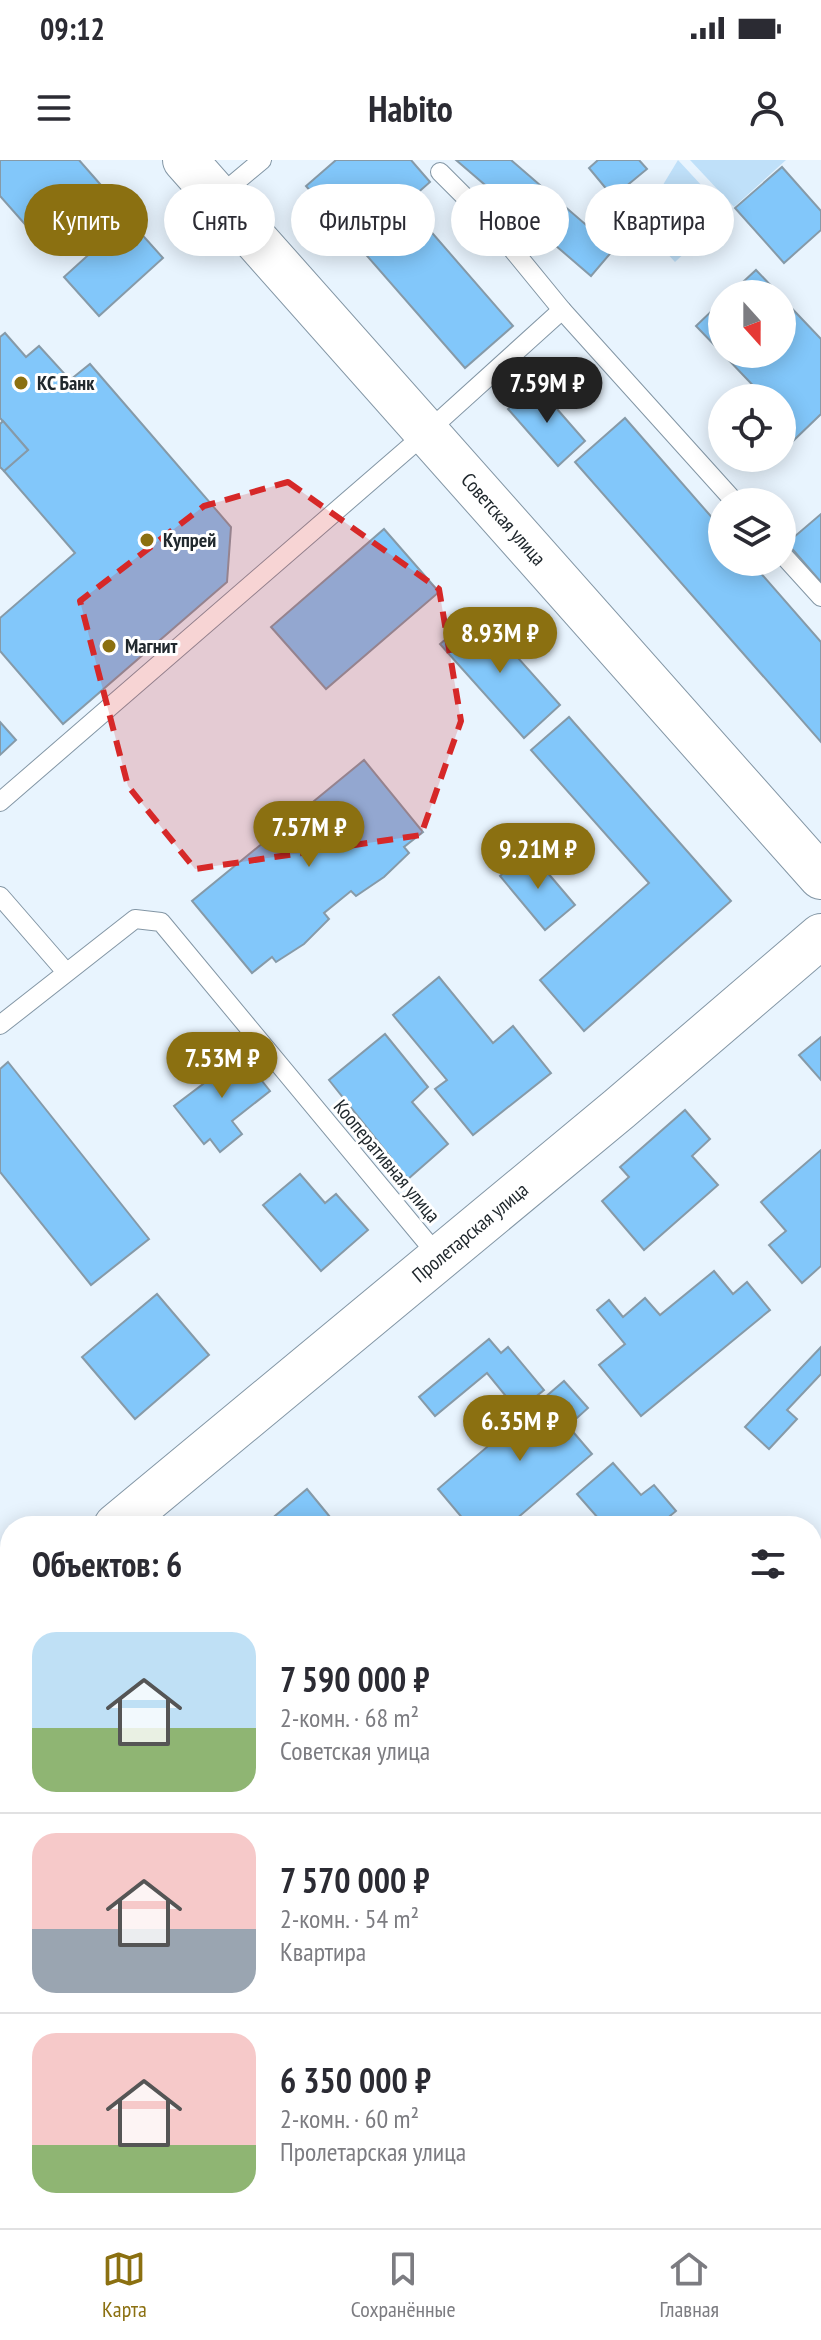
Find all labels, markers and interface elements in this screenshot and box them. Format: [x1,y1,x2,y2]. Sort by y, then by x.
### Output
text: 09:12 [40,9,105,48]
text: Habito [368,85,453,132]
icon: menu [32,86,76,130]
icon: person [745,86,789,130]
chip: Купить [24,184,148,256]
chip: Снять [164,184,275,256]
chip: Фильтры [291,184,435,256]
chip: Новое [451,184,569,256]
chip: Квартира [585,184,734,256]
north arrow [708,280,796,368]
map controls [708,280,796,576]
pin: 7.59M ₽ [473,357,621,425]
text: 7.59M ₽ [509,366,585,399]
place label: КС Банк [37,370,95,396]
marker: КС Банк [12,374,30,392]
button: locate [708,384,796,472]
street label: Советская улица [455,467,552,571]
button: layers [708,488,796,576]
place label: Купрей [163,527,216,553]
marker: Купрей [138,531,156,549]
pin: 8.93M ₽ [426,607,574,675]
text: 8.93M ₽ [461,616,539,649]
place label: Магнит [125,633,178,659]
marker: Магнит [100,637,118,655]
pin: 7.57M ₽ [235,801,383,869]
text: 7.57M ₽ [271,810,347,843]
pin: 9.21M ₽ [464,823,612,891]
text: 9.21M ₽ [499,832,577,865]
pin: 7.53M ₽ [148,1032,296,1100]
text: 7.53M ₽ [184,1041,260,1074]
street label: Кооперативная улица [328,1094,446,1228]
street label: Пролетарская улица [407,1177,534,1288]
pin: 6.35M ₽ [446,1395,594,1463]
text: 6.35M ₽ [481,1404,559,1437]
text: Объектов: 6 [32,1542,182,1586]
icon: filters [746,1542,790,1586]
text: 7 590 000 ₽ [280,1657,429,1701]
icon: home [96,1664,192,1760]
text: 2-комн. · 68 m² [280,1701,419,1734]
text: Советская улица [280,1734,430,1767]
text: 7 570 000 ₽ [280,1858,429,1902]
icon: home [96,1865,192,1961]
text: 2-комн. · 54 m² [280,1902,419,1935]
text: Квартира [280,1935,366,1968]
text: 6 350 000 ₽ [280,2058,431,2102]
icon: home [96,2065,192,2161]
text: 2-комн. · 60 m² [280,2102,419,2135]
text: Пролетарская улица [280,2135,466,2168]
tab: Карта [102,2247,147,2323]
tab: Сохранённые [351,2247,456,2323]
tab: Главная [660,2247,719,2323]

